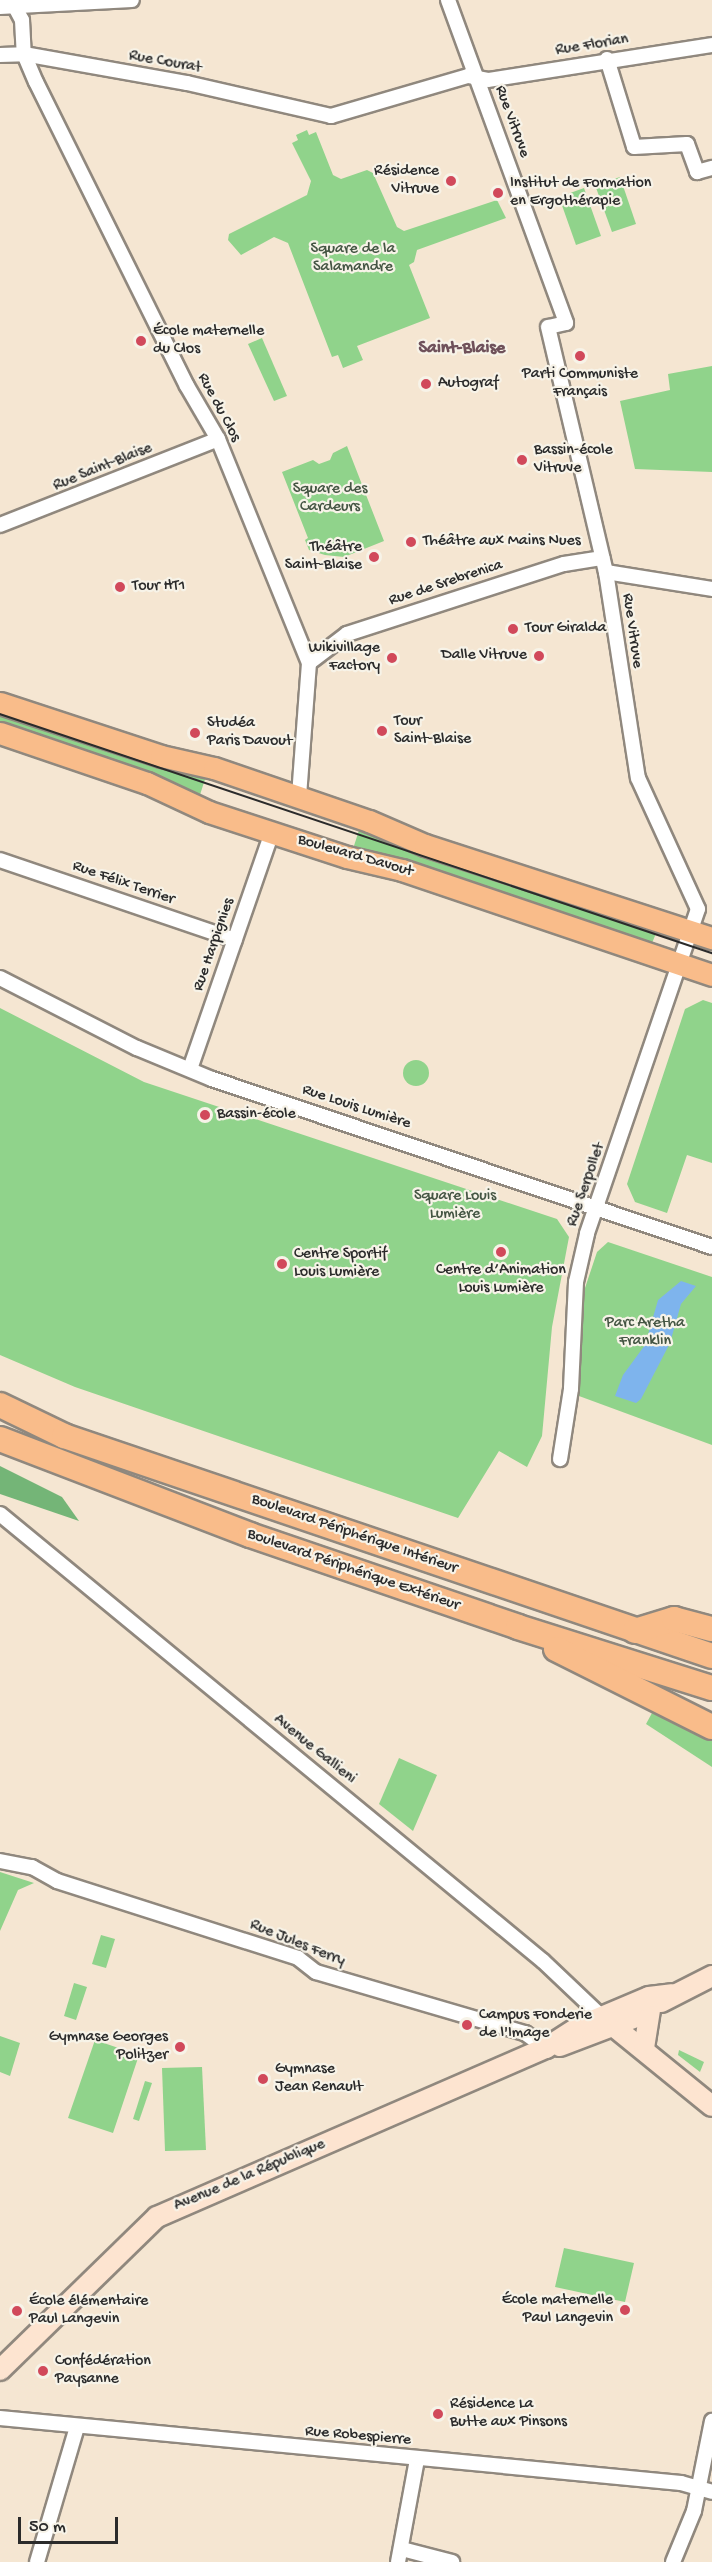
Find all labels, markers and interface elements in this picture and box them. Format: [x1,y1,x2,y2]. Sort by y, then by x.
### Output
street label: Rue Florian [554,31,630,61]
street label: Rue Courat [127,47,203,79]
street label: Rue Vitruve [489,83,533,161]
place label: Résidence Vitruve [374,162,439,200]
marker: Résidence Vitruve [444,174,458,188]
place label: Institut de Formation en Ergothérapie [510,174,651,212]
marker: Institut de Formation en Ergothérapie [491,186,505,200]
park label: Square de la Salamandre [311,240,395,278]
place label: École maternelle du Clos [153,322,264,360]
marker: École maternelle du Clos [134,334,148,348]
district label: Saint-Blaise [419,338,505,360]
marker: Parti Communiste Français [573,349,587,363]
place label: Parti Communiste Français [522,365,638,403]
street label: Rue du Clos [192,370,244,446]
place label: Autograf [438,374,498,394]
marker: Autograf [419,377,433,391]
street label: Rue Saint-Blaise [51,439,155,497]
place label: Bassin-école Vitruve [534,441,613,479]
marker: Bassin-école Vitruve [515,453,529,467]
park label: Square des Cardeurs [293,480,367,518]
place label: Théâtre aux Mains Nues [423,532,581,552]
marker: Théâtre aux Mains Nues [404,535,418,549]
place label: Théâtre Saint-Blaise [285,538,362,576]
marker: Théâtre Saint-Blaise [367,550,381,564]
street label: Rue de Srebrenica [387,557,505,611]
place label: Tour HT1 [132,577,185,597]
marker: Tour HT1 [113,580,127,594]
street label: Rue Vitruve [616,592,646,670]
place label: Tour Giralda [525,619,606,639]
marker: Tour Giralda [506,622,520,636]
place label: Wikivillage Factory [309,639,380,677]
place label: Dalle Vitruve [441,646,527,666]
marker: Dalle Vitruve [532,649,546,663]
marker: Wikivillage Factory [385,651,399,665]
place label: Tour Saint-Blaise [394,712,471,750]
place label: Studéa Paris Davout [207,714,292,752]
marker: Tour Saint-Blaise [375,724,389,738]
marker: Studéa Paris Davout [188,726,202,740]
street label: Boulevard Davout [295,831,415,883]
street label: Rue Félix Terrier [69,858,177,910]
street label: Rue Harpignies [190,896,240,994]
street label: Rue Louis Lumière [299,1081,413,1135]
place label: Bassin-école [217,1105,296,1125]
marker: Bassin-école [198,1108,212,1122]
street label: Rue Serpollet [564,1141,610,1229]
park label: Square Louis Lumière [414,1187,496,1225]
place label: Centre Sportif Louis Lumière [294,1245,387,1283]
marker: Centre d’Animation Louis Lumière [494,1245,508,1259]
marker: Centre Sportif Louis Lumière [275,1257,289,1271]
place label: Centre d’Animation Louis Lumière [436,1261,566,1299]
park label: Parc Aretha Franklin [605,1314,685,1352]
street label: Boulevard Périphérique Intérieur [249,1491,459,1579]
street label: Boulevard Périphérique Extérieur [244,1526,462,1616]
street label: Avenue Gallieni [269,1711,359,1789]
street label: Rue Jules Ferry [247,1916,347,1972]
place label: Campus Fonderie de l'Image [479,2006,592,2044]
marker: Campus Fonderie de l'Image [460,2018,474,2032]
place label: Gymnase Georges Politzer [49,2028,168,2066]
marker: Gymnase Georges Politzer [173,2040,187,2054]
place label: Gymnase Jean Renault [275,2060,363,2098]
marker: Gymnase Jean Renault [256,2072,270,2086]
street label: Avenue de la République [172,2135,328,2217]
place label: École maternelle Paul Langevin [502,2291,613,2329]
place label: École élémentaire Paul Langevin [29,2292,148,2330]
marker: École maternelle Paul Langevin [618,2303,632,2317]
marker: École élémentaire Paul Langevin [10,2304,24,2318]
place label: Confédération Paysanne [55,2352,151,2390]
marker: Confédération Paysanne [36,2364,50,2378]
place label: Résidence La Butte aux Pinsons [450,2395,567,2433]
marker: Résidence La Butte aux Pinsons [431,2407,445,2421]
street label: Rue Robespierre [304,2423,412,2451]
scale bar [21,2505,122,2543]
text: 50 m [29,2517,66,2538]

